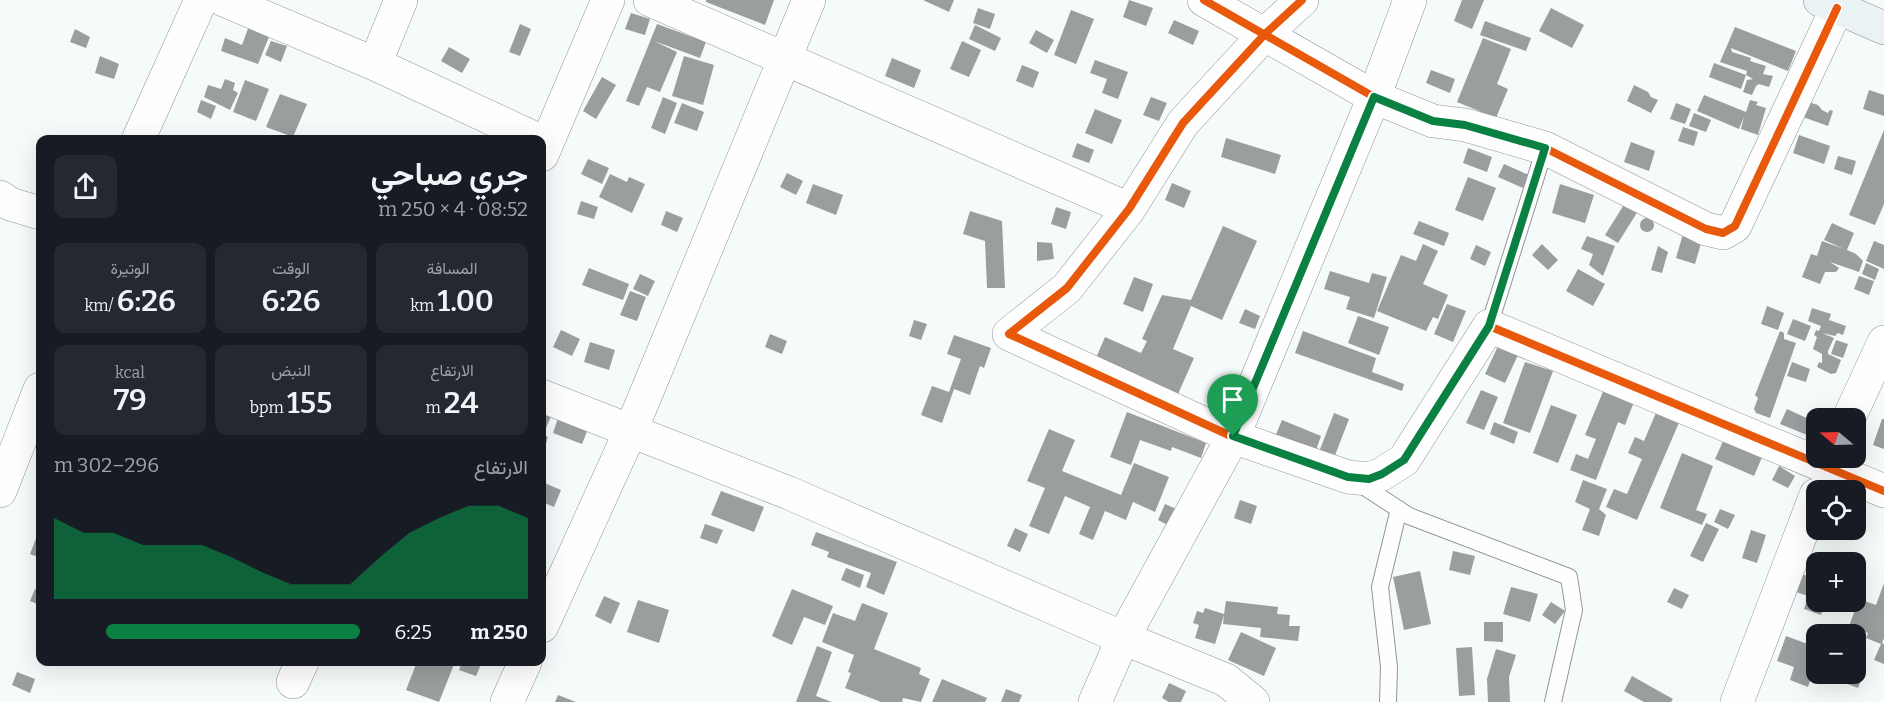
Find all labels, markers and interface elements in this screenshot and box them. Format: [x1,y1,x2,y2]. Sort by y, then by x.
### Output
text: جري صباحي [370,154,528,194]
button: share [54,155,117,218]
text: 08:52 · 4 × 250 m [378,197,528,221]
text: الوتيرة [110,259,150,278]
text: الوقت [272,259,310,278]
text: المسافة [427,259,477,278]
text: 6:26 [117,283,176,319]
text: 6:26 [262,283,320,319]
text: 1.00 [437,283,494,319]
text: /km [84,296,117,315]
text: km [410,296,437,315]
text: النبض [271,361,311,380]
text: الارتفاع [430,361,474,380]
text: kcal [115,363,145,382]
pin [1207,374,1258,436]
text: 79 [113,382,147,418]
icon: arrive [1216,383,1249,416]
text: 155 [287,385,332,421]
text: 24 [444,385,479,421]
text: bpm [250,398,287,417]
text: m [425,398,444,417]
north arrow [1806,408,1866,468]
map controls [1806,408,1866,684]
text: 296–302 m [54,453,159,477]
text: الارتفاع [474,455,528,479]
button: locate [1806,480,1866,540]
button: + [1806,552,1866,612]
text: 6:25 [394,620,432,644]
text: 250 m [470,620,528,644]
button: − [1806,624,1866,684]

